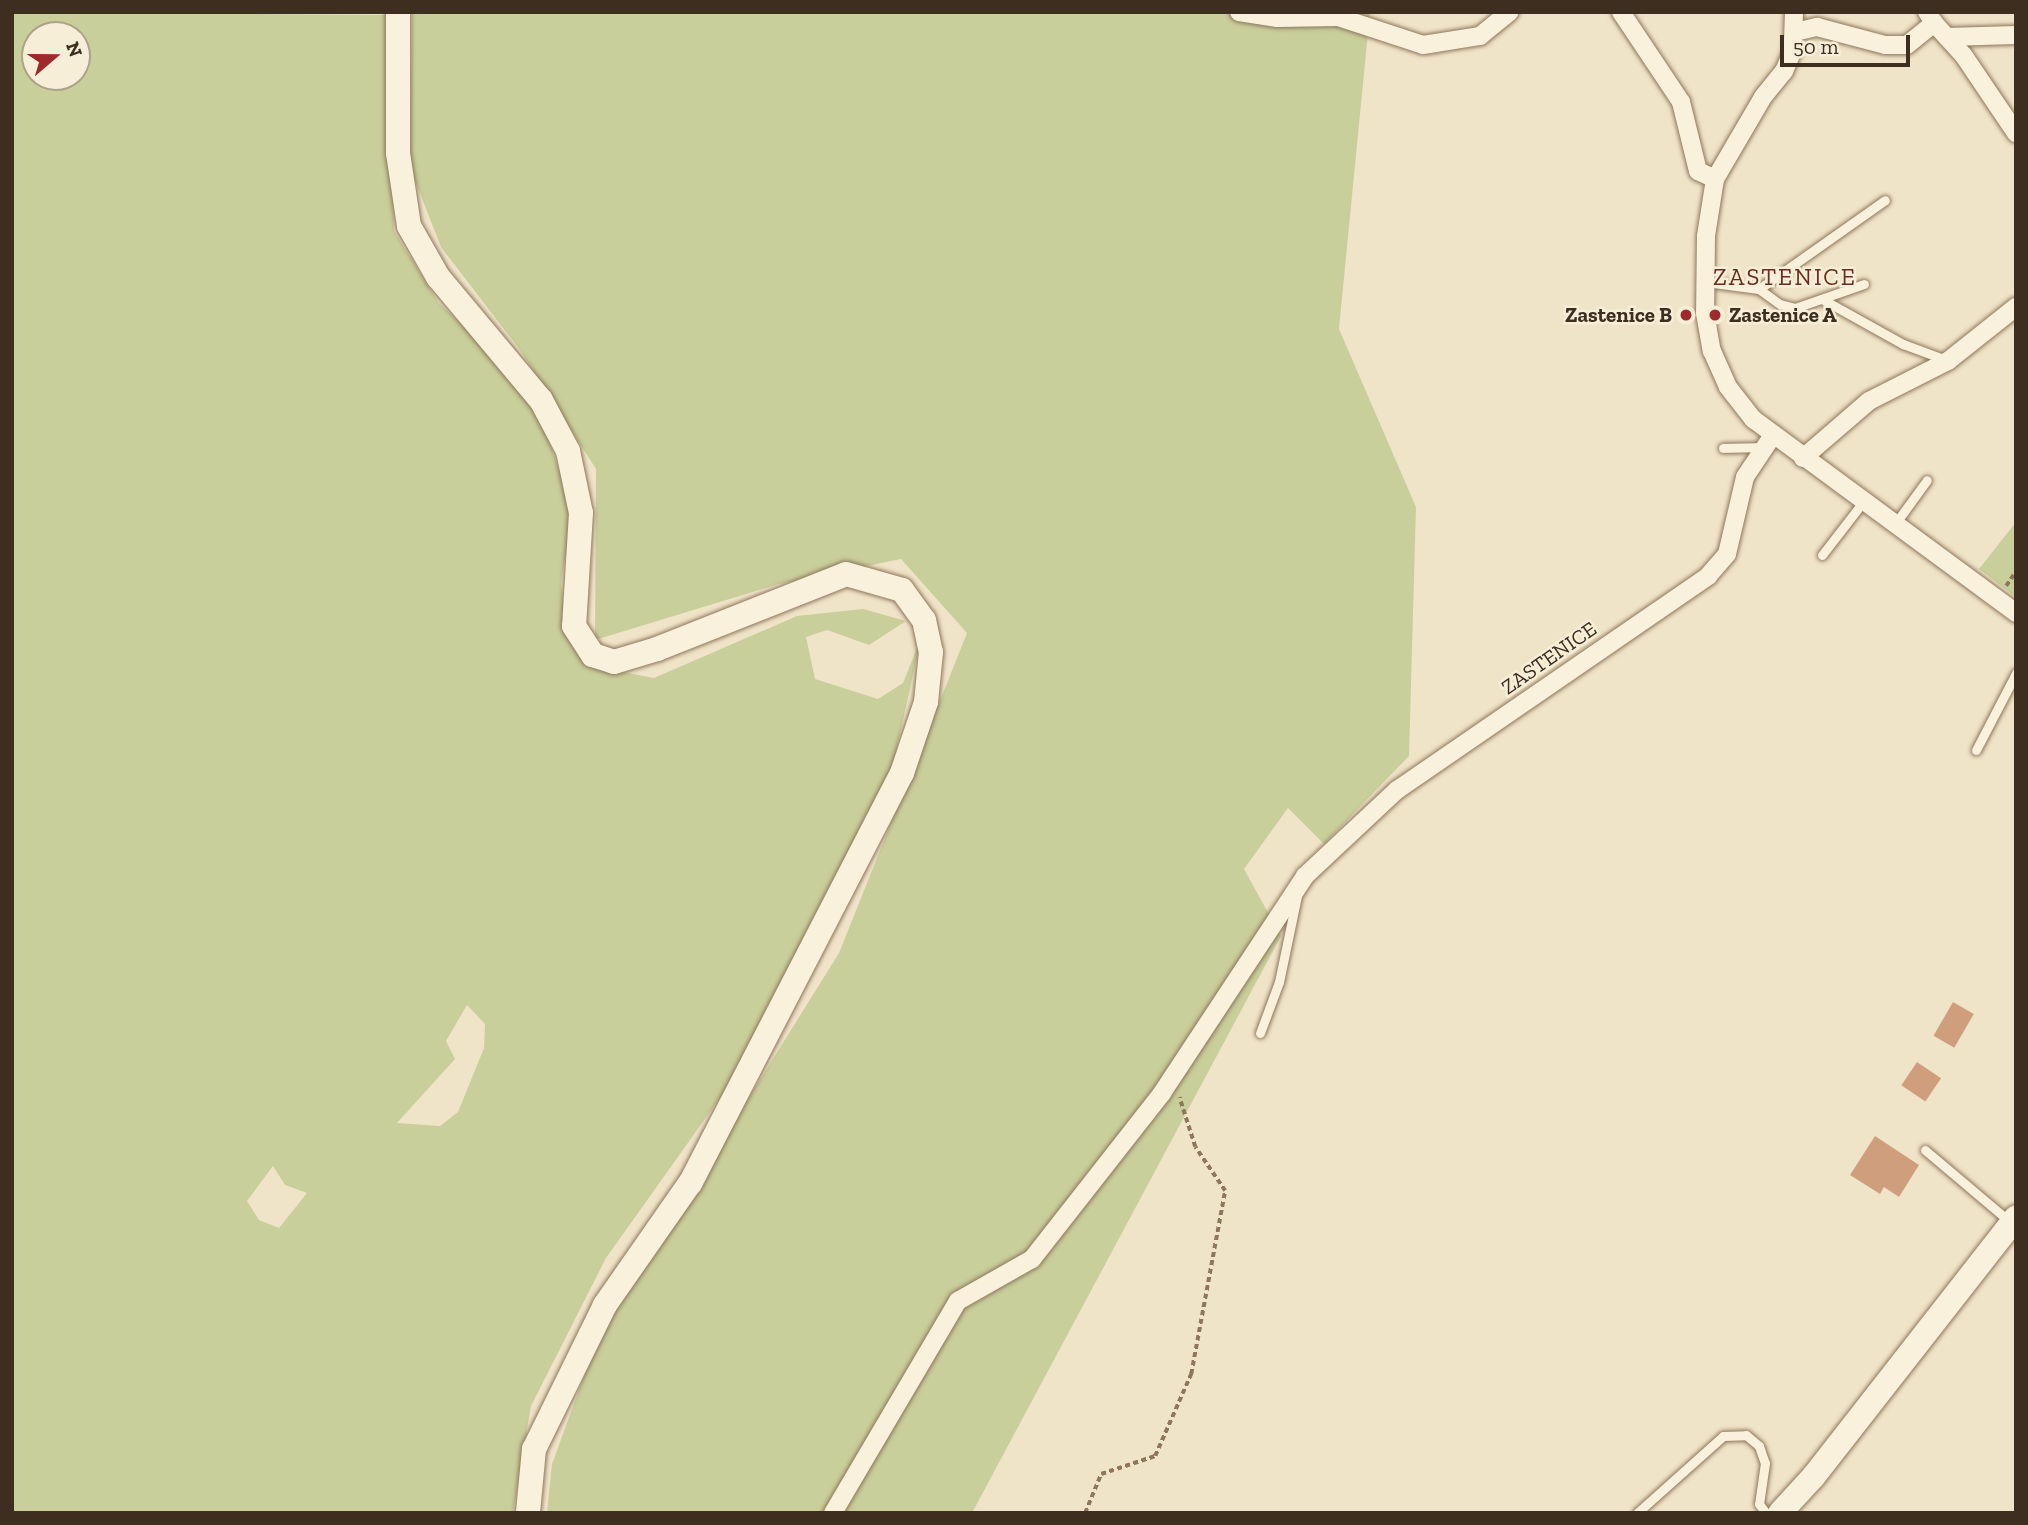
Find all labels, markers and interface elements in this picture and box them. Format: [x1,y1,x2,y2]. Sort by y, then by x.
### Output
north arrow [21,21,91,91]
scale bar [1783,21,1912,65]
text: 50 m [1793,34,1839,59]
text: N [61,39,88,60]
district label: ZASTENICE [1714,263,1856,291]
place label: Zastenice B [1565,302,1672,328]
place label: Zastenice A [1729,302,1837,328]
marker: Zastenice B [1678,307,1694,323]
marker: Zastenice A [1707,307,1723,323]
street label: ZASTENICE [1497,616,1601,700]

